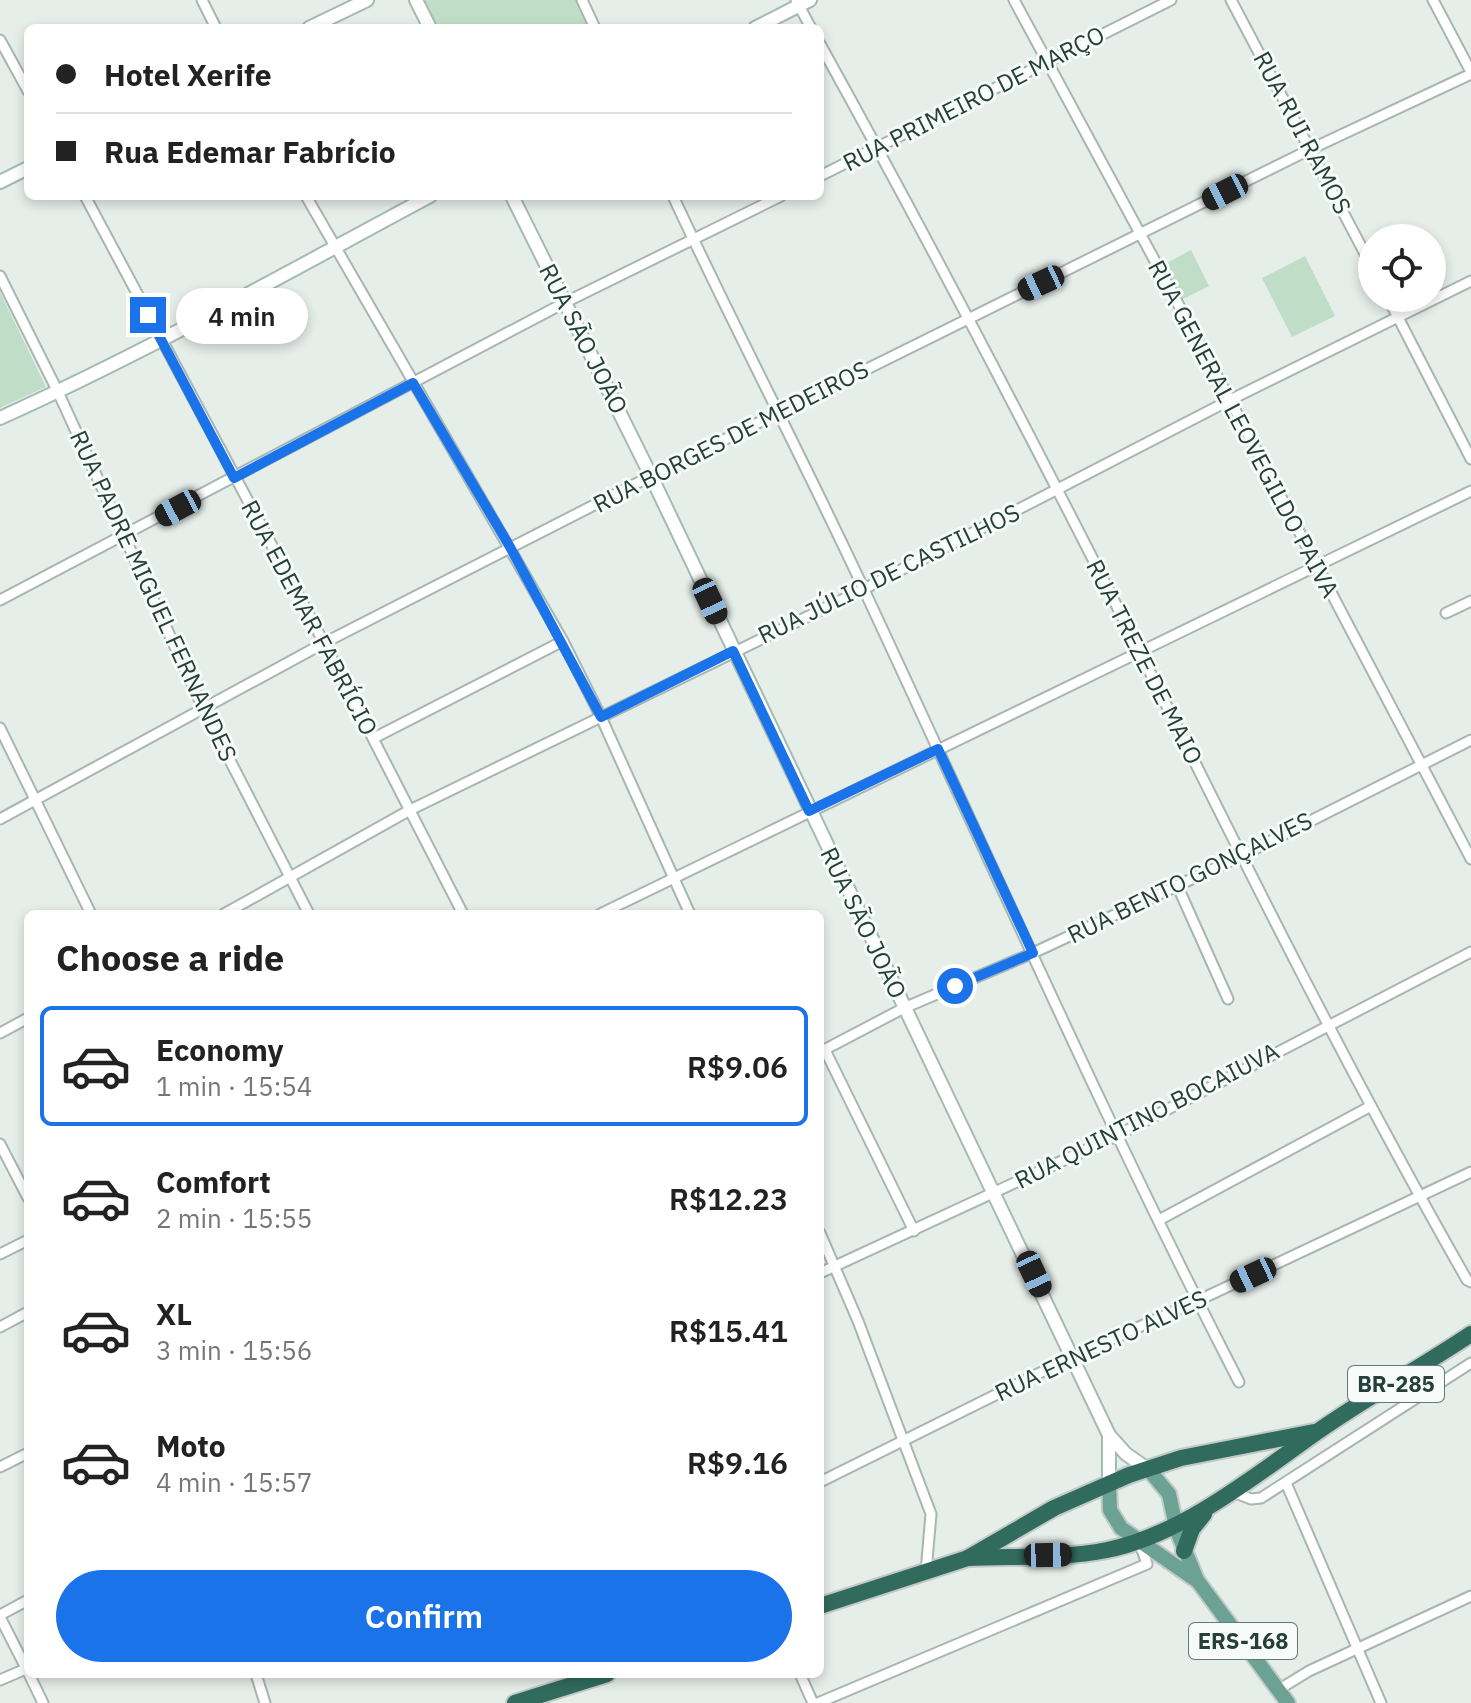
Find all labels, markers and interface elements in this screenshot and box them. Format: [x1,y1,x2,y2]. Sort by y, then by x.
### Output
street label: RUA PRIMEIRO DE MARÇO [837,18,1110,178]
street label: RUA RUI RAMOS [1247,46,1359,219]
text: Hotel Xerife [104,55,272,94]
text: Rua Edemar Fabrício [104,132,396,171]
car [1198,170,1252,214]
map controls [1358,224,1446,312]
button: locate [1358,224,1446,312]
street label: RUA GENERAL LEOVEGILDO PAIVA [1141,254,1347,603]
street label: RUA SÃO JOÃO [532,258,636,419]
car [1014,262,1068,304]
callout: 4 min [176,287,308,343]
route end [130,297,166,333]
text: 4 min [208,299,276,333]
street label: RUA BORGES DE MEDEIROS [587,353,874,520]
street label: RUA PADRE MIGUEL FERNANDES [63,425,245,766]
car [151,486,205,530]
street label: RUA EDEMAR FABRÍCIO [234,494,385,741]
street label: RUA JÚLIO DE CASTILHOS [752,496,1025,651]
street label: RUA TREZE DE MAIO [1079,554,1210,769]
car [689,574,731,628]
street label: RUA BENTO GONÇALVES [1062,804,1317,950]
street label: RUA SÃO JOÃO [813,842,914,1004]
text: Choose a ride [56,934,284,981]
route start [937,968,973,1004]
icon: car [60,1030,132,1102]
text: Economy [156,1030,284,1069]
street label: RUA QUINTINO BOCAIUVA [1009,1034,1284,1196]
text: R$9.06 [687,1047,788,1086]
text: 1 min · 15:54 [156,1069,312,1103]
icon: car [60,1162,132,1234]
text: Comfort [156,1162,271,1201]
text: R$12.23 [669,1179,788,1218]
text: 2 min · 15:55 [156,1201,312,1235]
car [1013,1247,1055,1301]
car [1226,1254,1280,1296]
street label: RUA ERNESTO ALVES [989,1282,1212,1408]
icon: car [60,1294,132,1366]
text: XL [156,1294,192,1333]
text: R$15.41 [669,1311,788,1350]
text: 3 min · 15:56 [156,1333,312,1367]
road number: BR-285 [1348,1366,1444,1402]
icon: car [60,1426,132,1498]
text: Moto [156,1426,226,1465]
text: R$9.16 [687,1443,788,1482]
text: 4 min · 15:57 [156,1465,312,1499]
car [1024,1543,1072,1567]
button: Confirm [56,1570,792,1662]
road number: ERS-168 [1189,1623,1297,1659]

